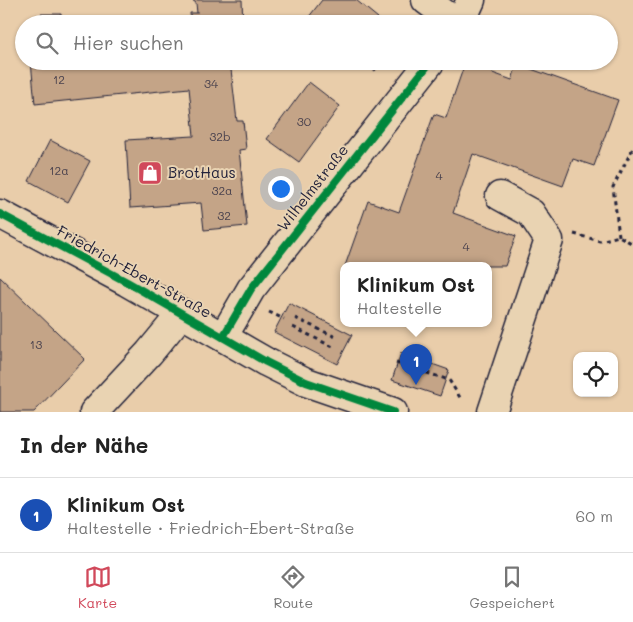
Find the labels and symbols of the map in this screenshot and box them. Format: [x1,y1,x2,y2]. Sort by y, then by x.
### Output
house number: 12 [53,71,65,87]
house number: 34 [204,75,218,91]
house number: 30 [297,113,312,129]
house number: 32b [209,128,231,144]
street label: Wilhelmstraße [272,140,352,235]
shop icon: BrotHaus [137,160,163,186]
house number: 12a [49,162,69,178]
place label: BrotHaus [168,162,236,182]
house number: 4 [435,167,443,183]
your location [268,176,294,202]
house number: 32a [211,182,233,198]
house number: 32 [217,207,231,223]
street label: Friedrich-Ebert-Straße [54,220,215,322]
house number: 4 [462,238,470,254]
house number: 13 [30,336,42,352]
pin: 1 [400,344,432,385]

